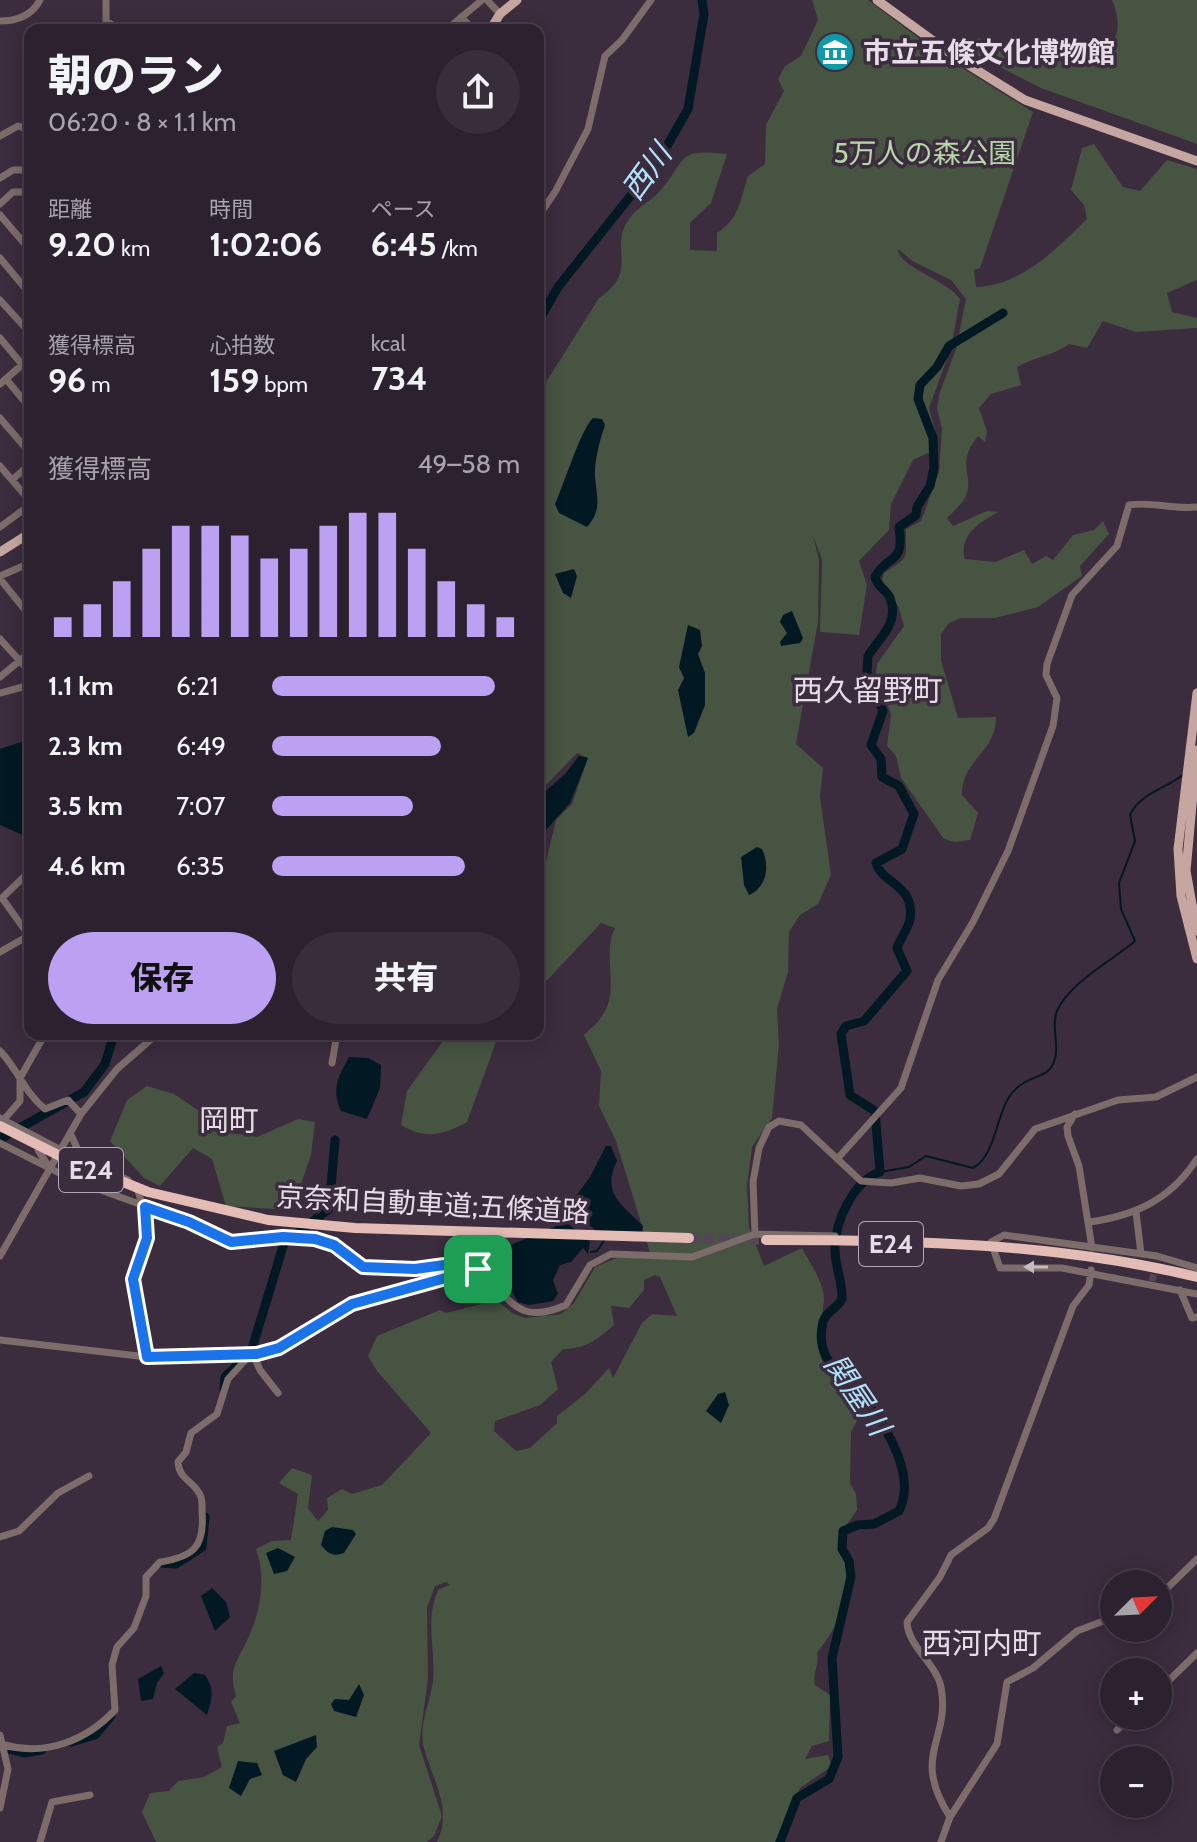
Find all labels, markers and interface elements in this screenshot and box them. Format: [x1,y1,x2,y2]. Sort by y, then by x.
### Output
museum icon: 市立五條文化博物館 [814,31,856,73]
place label: 市立五條文化博物館 [863,35,1115,69]
text: 朝のラン [48,49,224,102]
button: share [436,50,520,134]
text: 06:20 · 8 × 1.1 km [48,106,236,138]
water label: 西川 [614,134,681,207]
park label: 5万人の森公園 [833,136,1017,170]
text: 距離 [48,196,92,223]
text: 時間 [209,196,253,223]
text: ペース [371,196,436,223]
text: 9.20 [48,223,116,265]
text: 1:02:06 [209,223,322,265]
text: 6:45 [371,223,437,265]
text: km [116,235,150,262]
text: /km [437,235,478,262]
text: kcal [371,330,406,357]
text: 獲得標高 [48,332,136,359]
text: 心拍数 [209,332,275,359]
text: 734 [371,357,427,399]
text: 96 [48,359,86,401]
text: 159 [209,359,259,401]
text: m [86,371,110,398]
text: bpm [259,371,308,398]
text: 49–58 m [418,448,520,480]
text: 獲得標高 [48,453,152,485]
text: 1.1 km [48,670,114,702]
text: 6:21 [176,670,218,702]
district label: 西久留野町 [793,672,943,709]
text: 2.3 km [48,730,123,762]
text: 6:49 [176,730,226,762]
text: 3.5 km [48,790,123,822]
text: 7:07 [176,790,225,822]
text: 4.6 km [48,850,126,882]
text: 6:35 [176,850,224,882]
button: 保存 [48,932,276,1024]
button: 共有 [292,932,520,1024]
district label: 岡町 [199,1102,259,1139]
road number: E24 [59,1148,123,1192]
street label: 京奈和自動車道;五條道路 [275,1179,591,1229]
road number: E24 [859,1222,923,1266]
pin [444,1235,512,1303]
icon: arrive [456,1247,500,1291]
one-way arrow [1023,1261,1048,1273]
water label: 関屋川 [817,1347,900,1445]
north arrow [1100,1570,1172,1642]
map controls [1100,1570,1172,1818]
district label: 西河内町 [922,1625,1042,1662]
button: + [1100,1658,1172,1730]
button: − [1100,1746,1172,1818]

